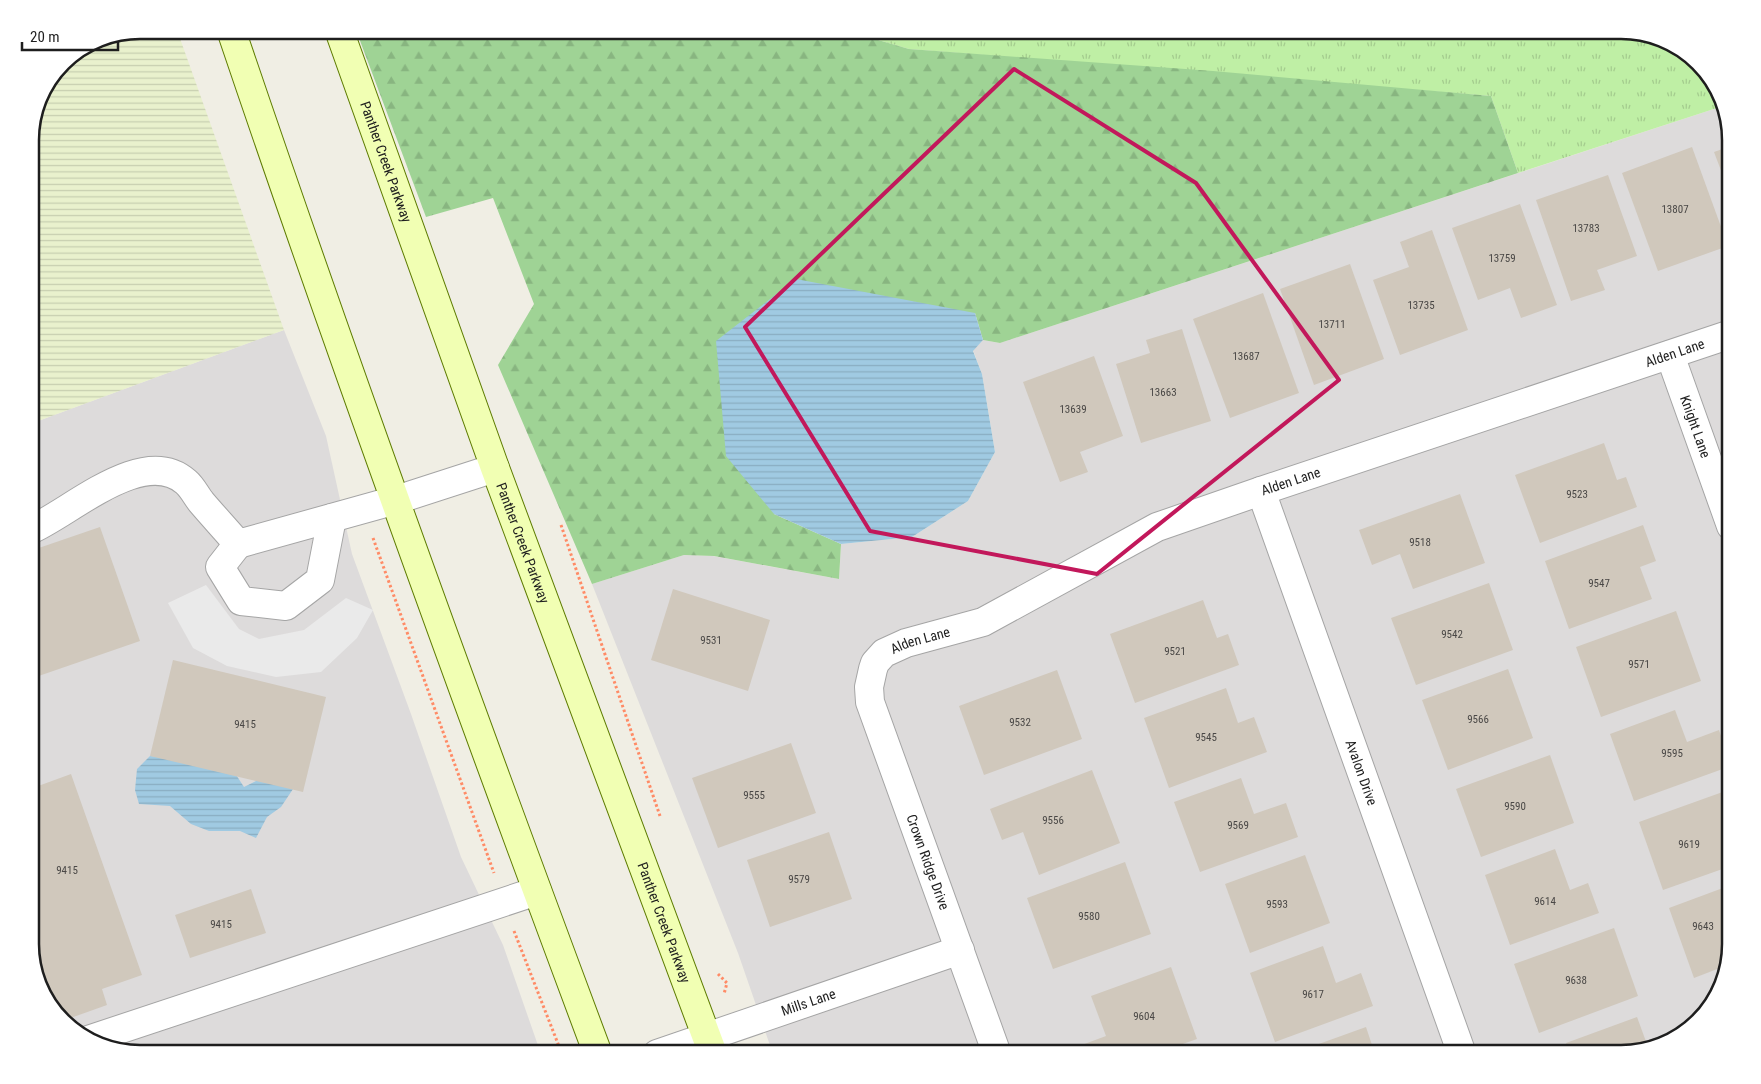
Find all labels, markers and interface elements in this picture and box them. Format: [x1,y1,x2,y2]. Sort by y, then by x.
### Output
scale bar [22,20,119,52]
text: 20 m [30,28,60,46]
street label: Panther Creek Parkway [357,99,415,225]
house number: 13807 [1661,203,1689,216]
house number: 13783 [1572,222,1600,235]
house number: 13759 [1488,252,1516,265]
house number: 13735 [1407,299,1435,312]
house number: 13711 [1318,318,1346,331]
street label: Alden Lane [1643,335,1707,370]
house number: 13687 [1232,350,1260,363]
house number: 13663 [1149,386,1177,399]
street label: Knight Lane [1677,393,1714,460]
house number: 13639 [1059,403,1087,416]
street label: Alden Lane [1259,464,1323,498]
street label: Panther Creek Parkway [493,481,553,606]
house number: 9523 [1566,488,1588,501]
house number: 9518 [1409,536,1431,549]
house number: 9547 [1588,577,1610,590]
street label: Alden Lane [888,623,952,657]
house number: 9542 [1441,628,1463,641]
house number: 9531 [700,634,722,647]
house number: 9521 [1164,645,1186,658]
house number: 9571 [1628,658,1650,671]
house number: 9566 [1467,713,1489,726]
house number: 9532 [1009,716,1031,729]
house number: 9415 [234,718,256,731]
house number: 9545 [1195,731,1217,744]
street label: Avalon Drive [1342,738,1381,808]
house number: 9595 [1661,747,1683,760]
house number: 9555 [743,789,765,802]
house number: 9590 [1504,800,1526,813]
street label: Crown Ridge Drive [903,812,953,912]
house number: 9556 [1042,814,1064,827]
house number: 9569 [1227,819,1249,832]
house number: 9619 [1678,838,1700,851]
street label: Panther Creek Parkway [634,860,694,985]
house number: 9415 [56,864,78,877]
house number: 9579 [788,873,810,886]
house number: 9614 [1534,895,1556,908]
house number: 9593 [1266,898,1288,911]
house number: 9580 [1078,910,1100,923]
house number: 9415 [210,918,232,931]
house number: 9643 [1692,920,1714,933]
house number: 9638 [1565,974,1587,987]
street label: Mills Lane [779,985,838,1019]
house number: 9617 [1302,988,1324,1001]
house number: 9604 [1133,1010,1155,1023]

